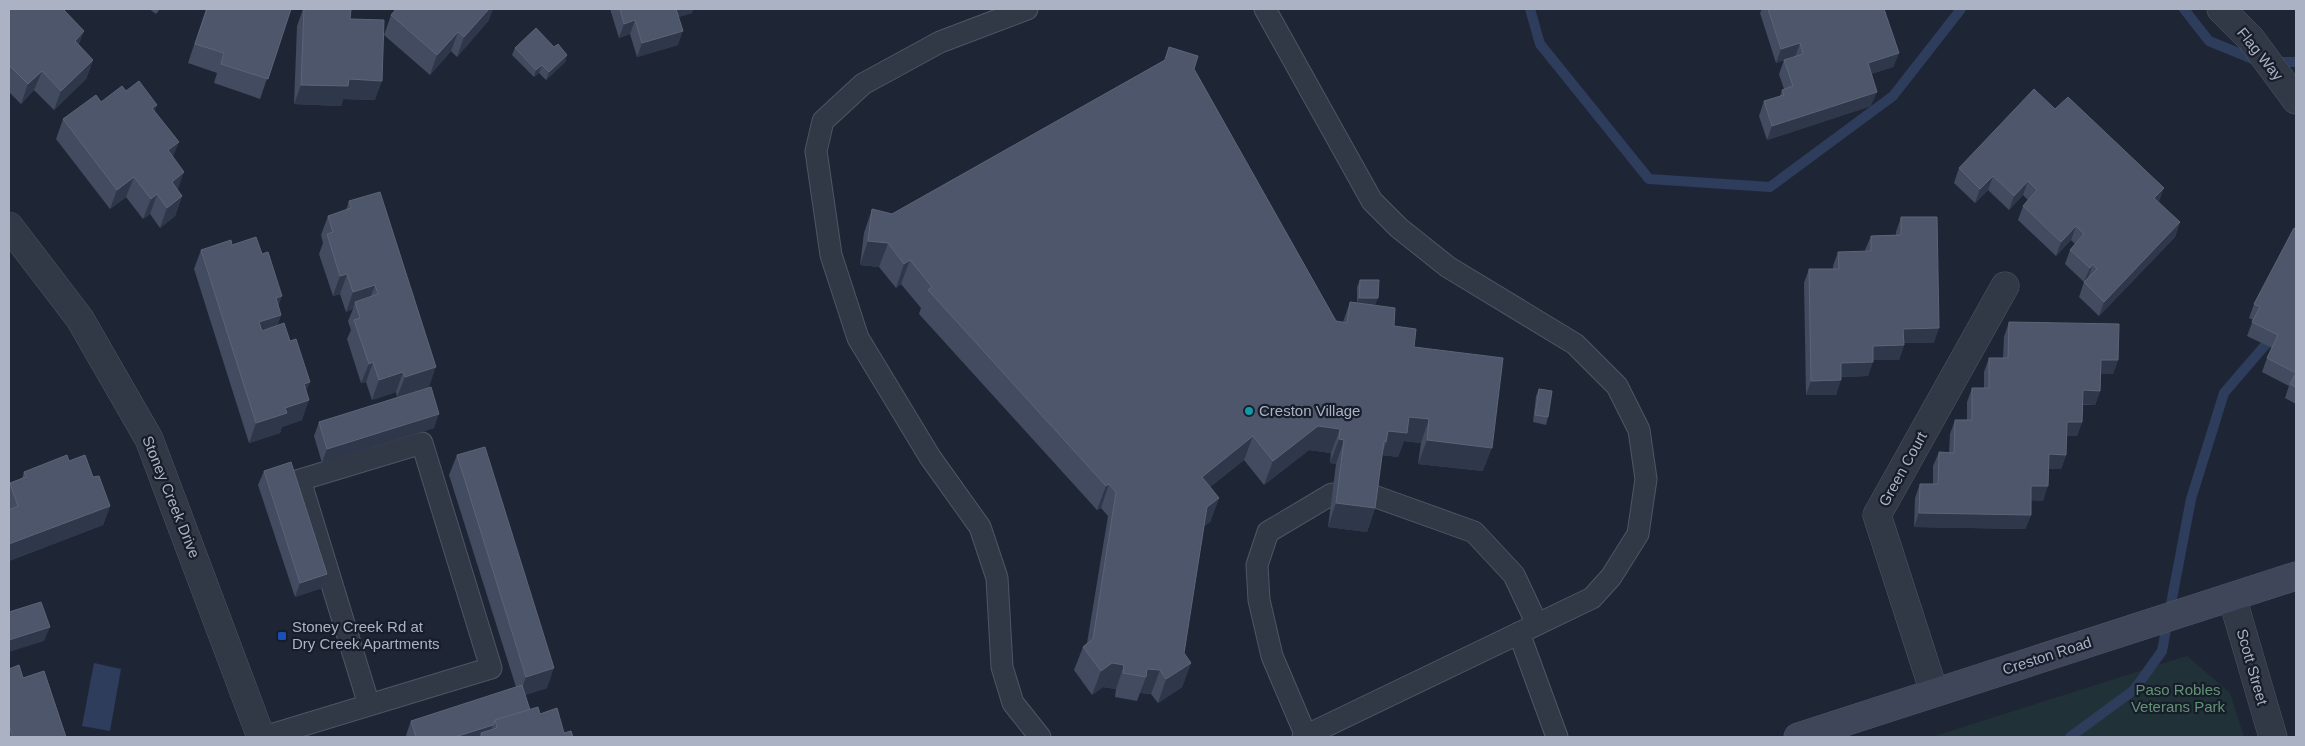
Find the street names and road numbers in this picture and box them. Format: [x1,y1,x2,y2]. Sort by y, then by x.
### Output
street label: Flag Way [2234,24,2287,84]
street label: Green Court [1875,428,1930,509]
street label: Stoney Creek Drive [139,433,204,560]
street label: Scott Street [2234,627,2272,708]
street label: Creston Road [2000,633,2093,678]

